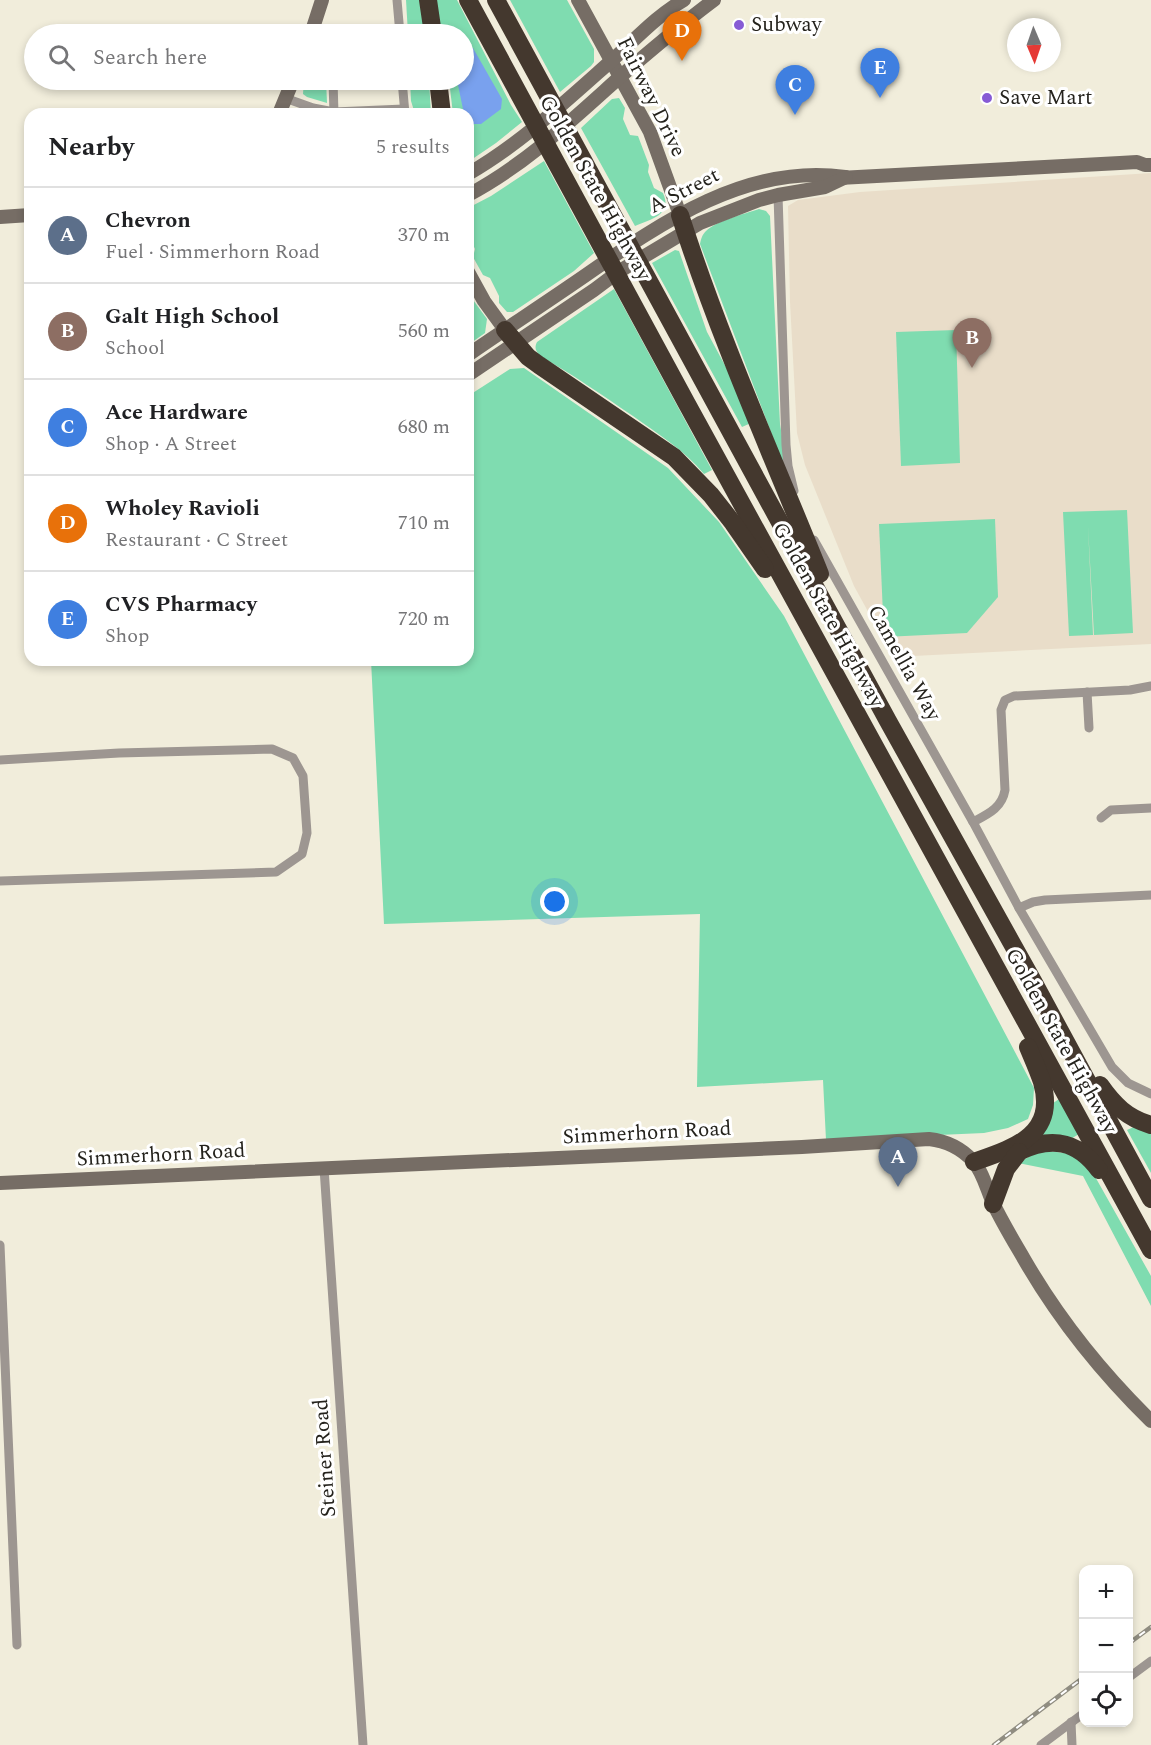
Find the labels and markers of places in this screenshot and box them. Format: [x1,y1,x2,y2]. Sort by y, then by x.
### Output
place label: Subway [751,9,823,41]
pin: D [662,11,702,61]
marker: Subway [732,18,746,32]
pin: E [860,48,900,98]
pin: C [776,66,814,115]
place label: Save Mart [999,82,1093,114]
marker: Save Mart [980,91,994,105]
pin: B [952,318,992,368]
pin: A [878,1138,918,1187]

